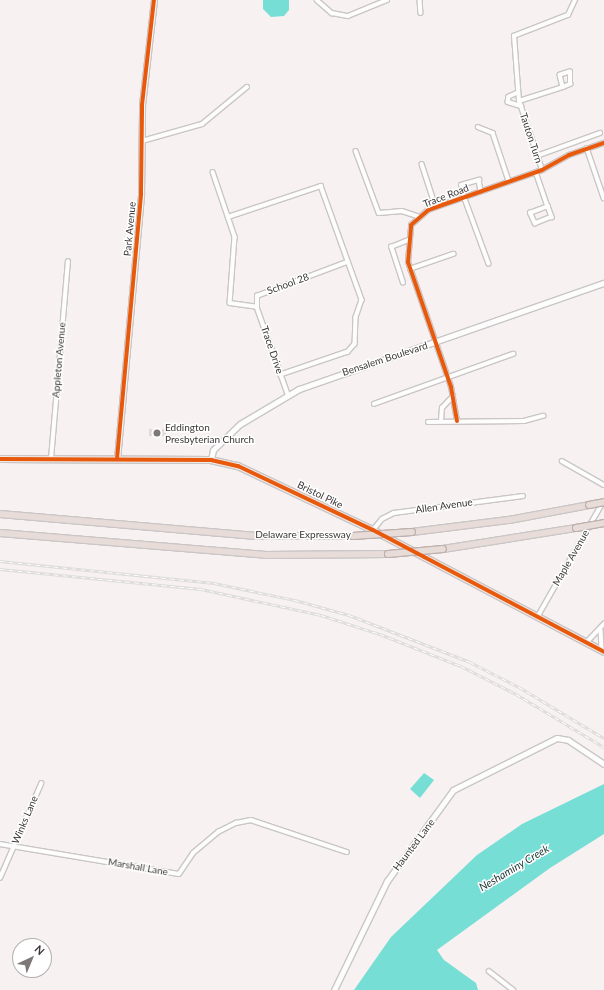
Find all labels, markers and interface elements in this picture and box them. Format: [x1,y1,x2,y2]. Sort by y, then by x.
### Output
street label: Tauton Turn [517,111,545,165]
street label: Trace Road [421,182,471,210]
street label: Park Avenue [122,201,138,257]
street label: School 28 [265,271,311,297]
street label: Appleton Avenue [50,322,68,398]
street label: Trace Drive [258,325,286,375]
street label: Bensalem Boulevard [341,340,429,378]
place label: Eddington Presbyterian Church [165,421,254,444]
marker: Eddington Presbyterian Church [152,428,162,438]
street label: Bristol Pike [295,479,345,511]
street label: Allen Avenue [414,496,474,516]
street label: Maple Avenue [550,528,592,588]
street label: Delaware Expressway [255,529,351,541]
street label: Winks Lane [9,794,41,846]
street label: Haunted Lane [391,817,437,873]
water label: Neshaminy Creek [477,842,551,894]
street label: Marshall Lane [107,856,169,878]
north arrow [12,938,52,978]
text: N [32,942,48,957]

